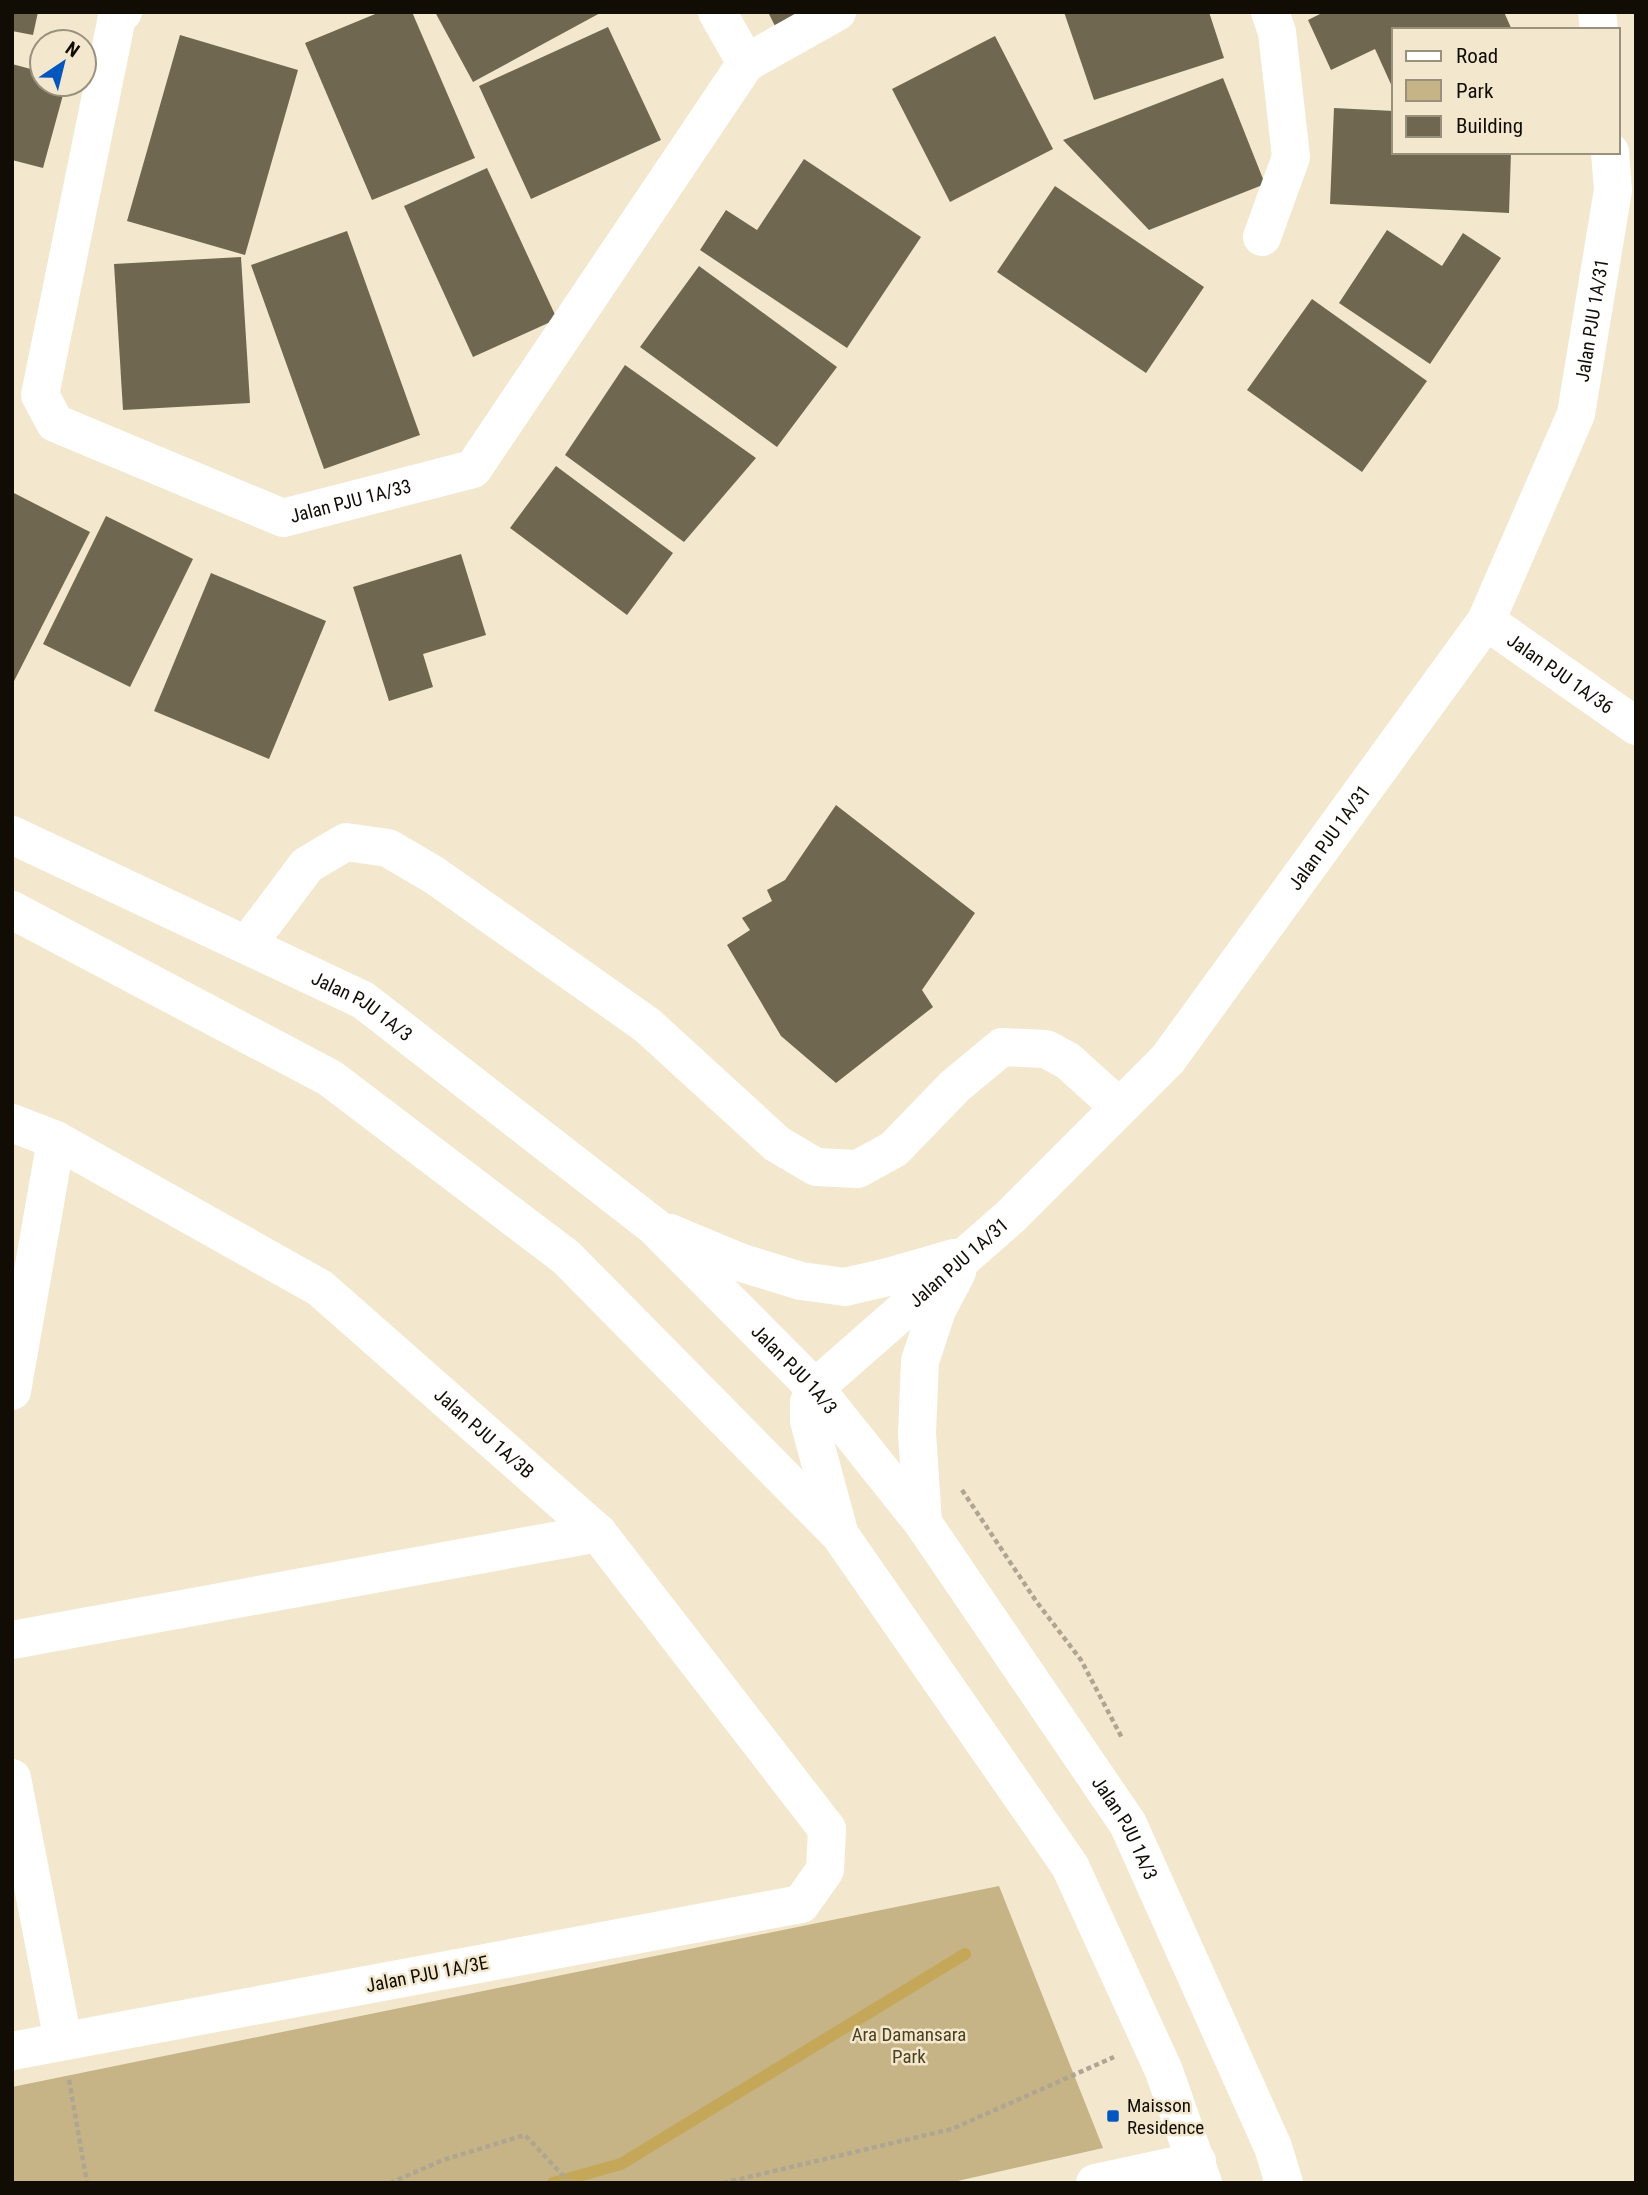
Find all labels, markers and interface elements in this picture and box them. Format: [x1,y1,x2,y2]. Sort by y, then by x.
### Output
north arrow [28,28,98,98]
legend [1392,28,1620,154]
text: N [61,37,84,62]
text: Road [1456,44,1498,68]
text: Park [1456,79,1494,103]
text: Building [1456,114,1523,138]
street label: Jalan PJU 1A/31 [1570,257,1613,384]
street label: Jalan PJU 1A/33 [287,474,414,527]
street label: Jalan PJU 1A/36 [1503,628,1618,718]
street label: Jalan PJU 1A/31 [1283,780,1375,894]
street label: Jalan PJU 1A/3 [308,966,417,1046]
street label: Jalan PJU 1A/31 [904,1213,1013,1312]
street label: Jalan PJU 1A/3 [747,1319,843,1419]
street label: Jalan PJU 1A/3B [430,1383,539,1483]
street label: Jalan PJU 1A/3 [1087,1772,1163,1883]
street label: Jalan PJU 1A/3E [364,1951,490,1997]
park label: Ara Damansara Park [852,2023,966,2068]
place label: Maisson Residence [1127,2094,1204,2139]
marker: Maisson Residence [1105,2108,1121,2124]

